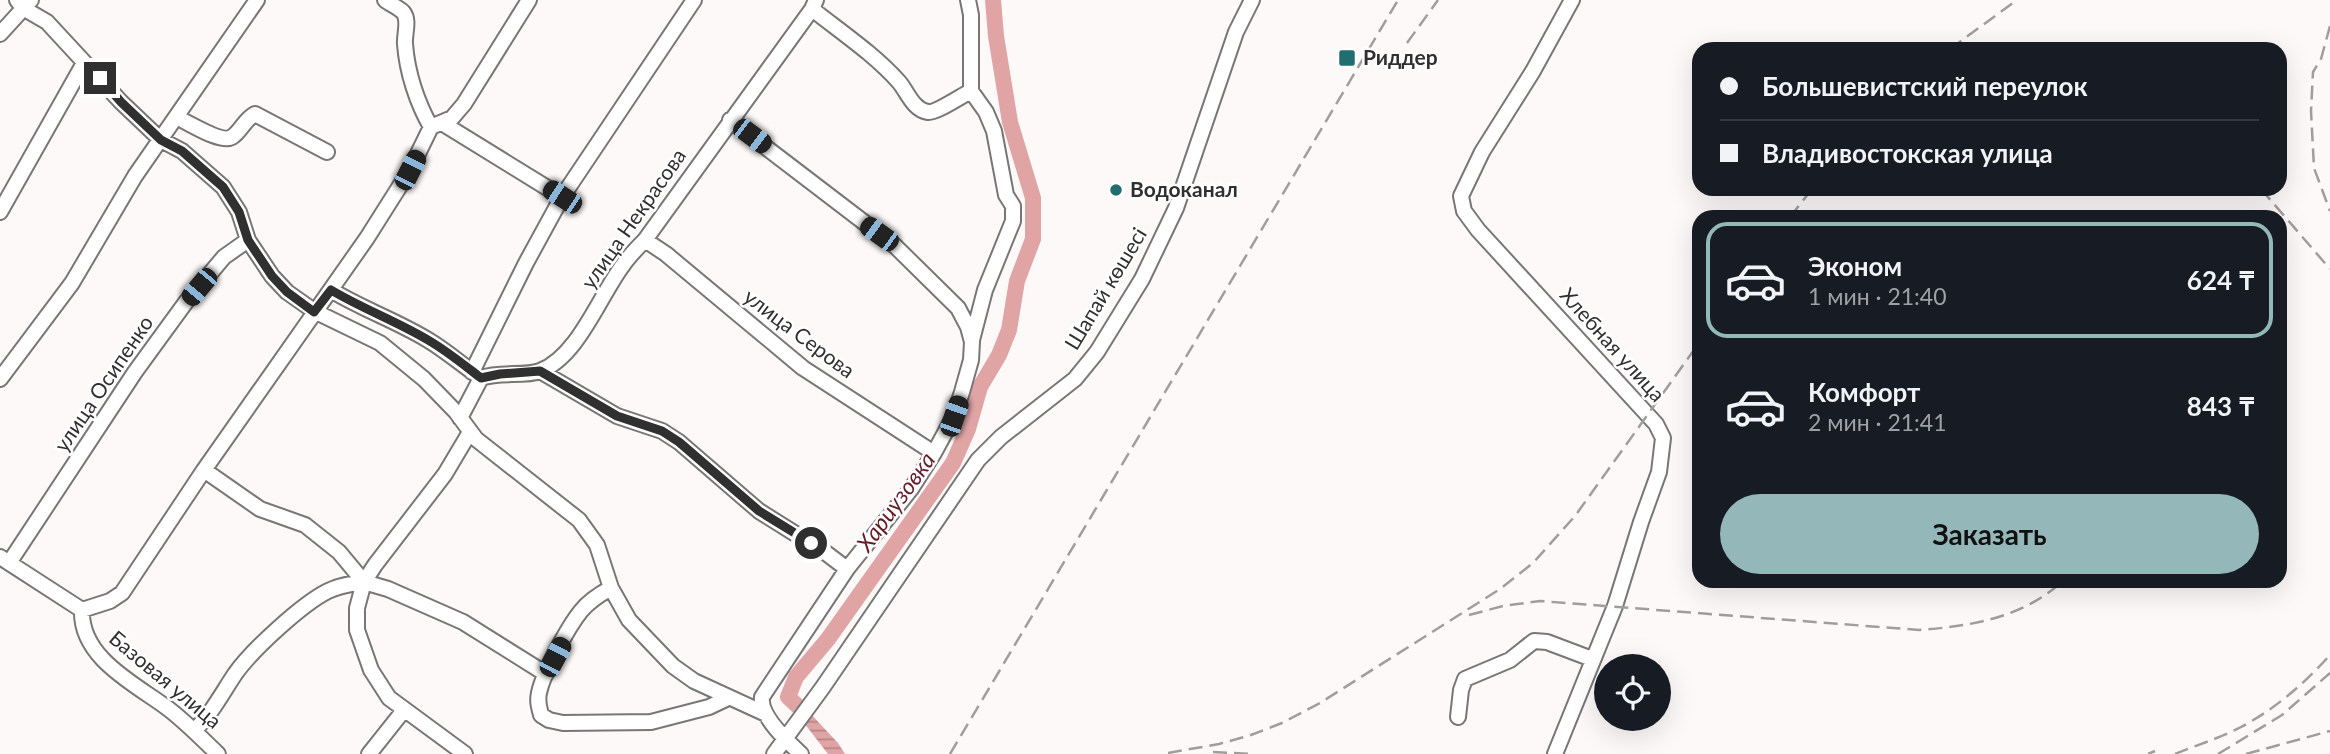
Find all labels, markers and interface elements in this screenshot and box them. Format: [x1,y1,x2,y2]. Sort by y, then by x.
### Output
place label: Риддер [1363,44,1438,69]
marker: Риддер [1337,48,1357,68]
route end [84,62,116,94]
text: Большевистский переулок [1762,70,2088,102]
car [729,115,776,157]
text: Владивостокская улица [1762,137,2053,169]
street label: улица Некрасова [575,143,690,293]
car [392,147,429,193]
place label: Водоканал [1130,176,1238,201]
car [539,177,586,217]
marker: Водоканал [1108,182,1124,198]
car [856,213,903,255]
street label: Шапай көшесі [1058,223,1151,354]
icon: car [1724,249,1787,312]
text: Эконом [1808,250,1902,282]
car [178,264,221,310]
text: 624 ₸ [2187,264,2255,296]
street label: Хлебная улица [1555,282,1671,406]
text: 1 мин · 21:40 [1808,282,1947,310]
street label: улица Серова [740,283,860,383]
street label: улица Осипенко [48,310,158,456]
icon: car [1724,375,1787,438]
text: Комфорт [1808,376,1920,408]
text: 843 ₸ [2187,390,2255,422]
car [938,393,971,439]
text: 2 мин · 21:41 [1808,408,1947,436]
water label: Хариузовка [849,446,941,557]
button: Заказать [1720,494,2259,574]
route start [795,527,827,559]
street label: Базовая улица [105,625,227,733]
car [536,634,575,680]
map controls [1594,654,1671,731]
button: locate [1594,654,1671,731]

